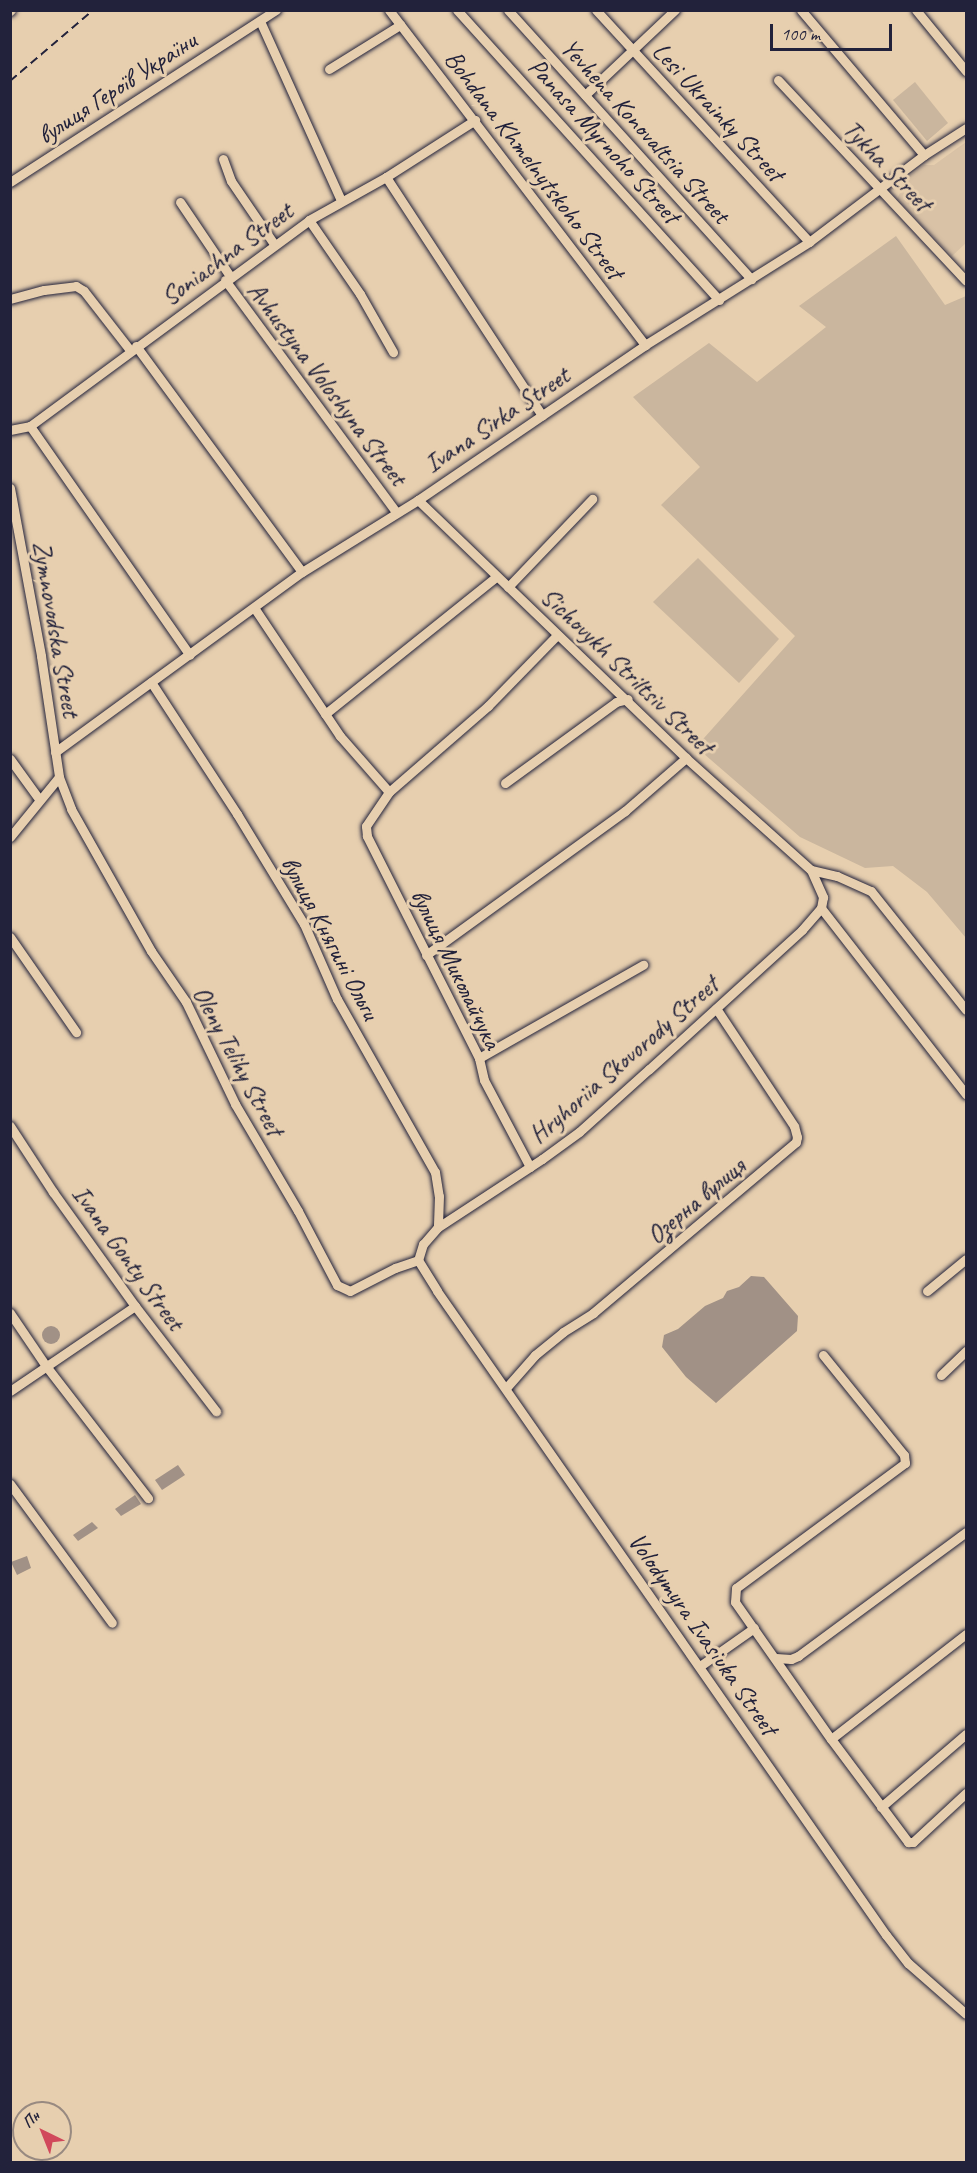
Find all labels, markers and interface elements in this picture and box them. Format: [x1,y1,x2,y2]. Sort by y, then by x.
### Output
scale bar [773,12,894,50]
text: 100 m [781,23,820,45]
street label: вулиця Героїв України [32,25,202,151]
street label: Yevhena Konovaltsia Street [554,32,736,230]
street label: Lesi Ukrainky Street [645,35,791,189]
street label: Bohdana Khmelnytskoho Street [438,44,630,286]
street label: Panasa Myrnoho Street [521,52,687,230]
street label: Tykha Street [836,114,938,218]
street label: Soniachna Street [155,196,299,312]
street label: Avhustyna Voloshyna Street [240,276,414,492]
street label: Ivana Sirka Street [419,360,575,480]
street label: Zymnovodska Street [25,538,87,720]
street label: Sichovykh Striltsiv Street [534,581,720,761]
street label: вулиця Княгині Ольги [274,851,386,1025]
street label: вулиця Миколайчука [404,884,508,1054]
street label: Hryhoriia Skovorody Street [523,969,725,1151]
street label: Oleny Telihy Street [186,981,290,1141]
street label: Озерна вулиця [640,1150,752,1252]
street label: Ivana Gonty Street [65,1179,191,1337]
street label: Volodymyra Ivasiuka Street [621,1527,785,1741]
north arrow [12,2101,72,2161]
text: Пн [18,2106,44,2132]

